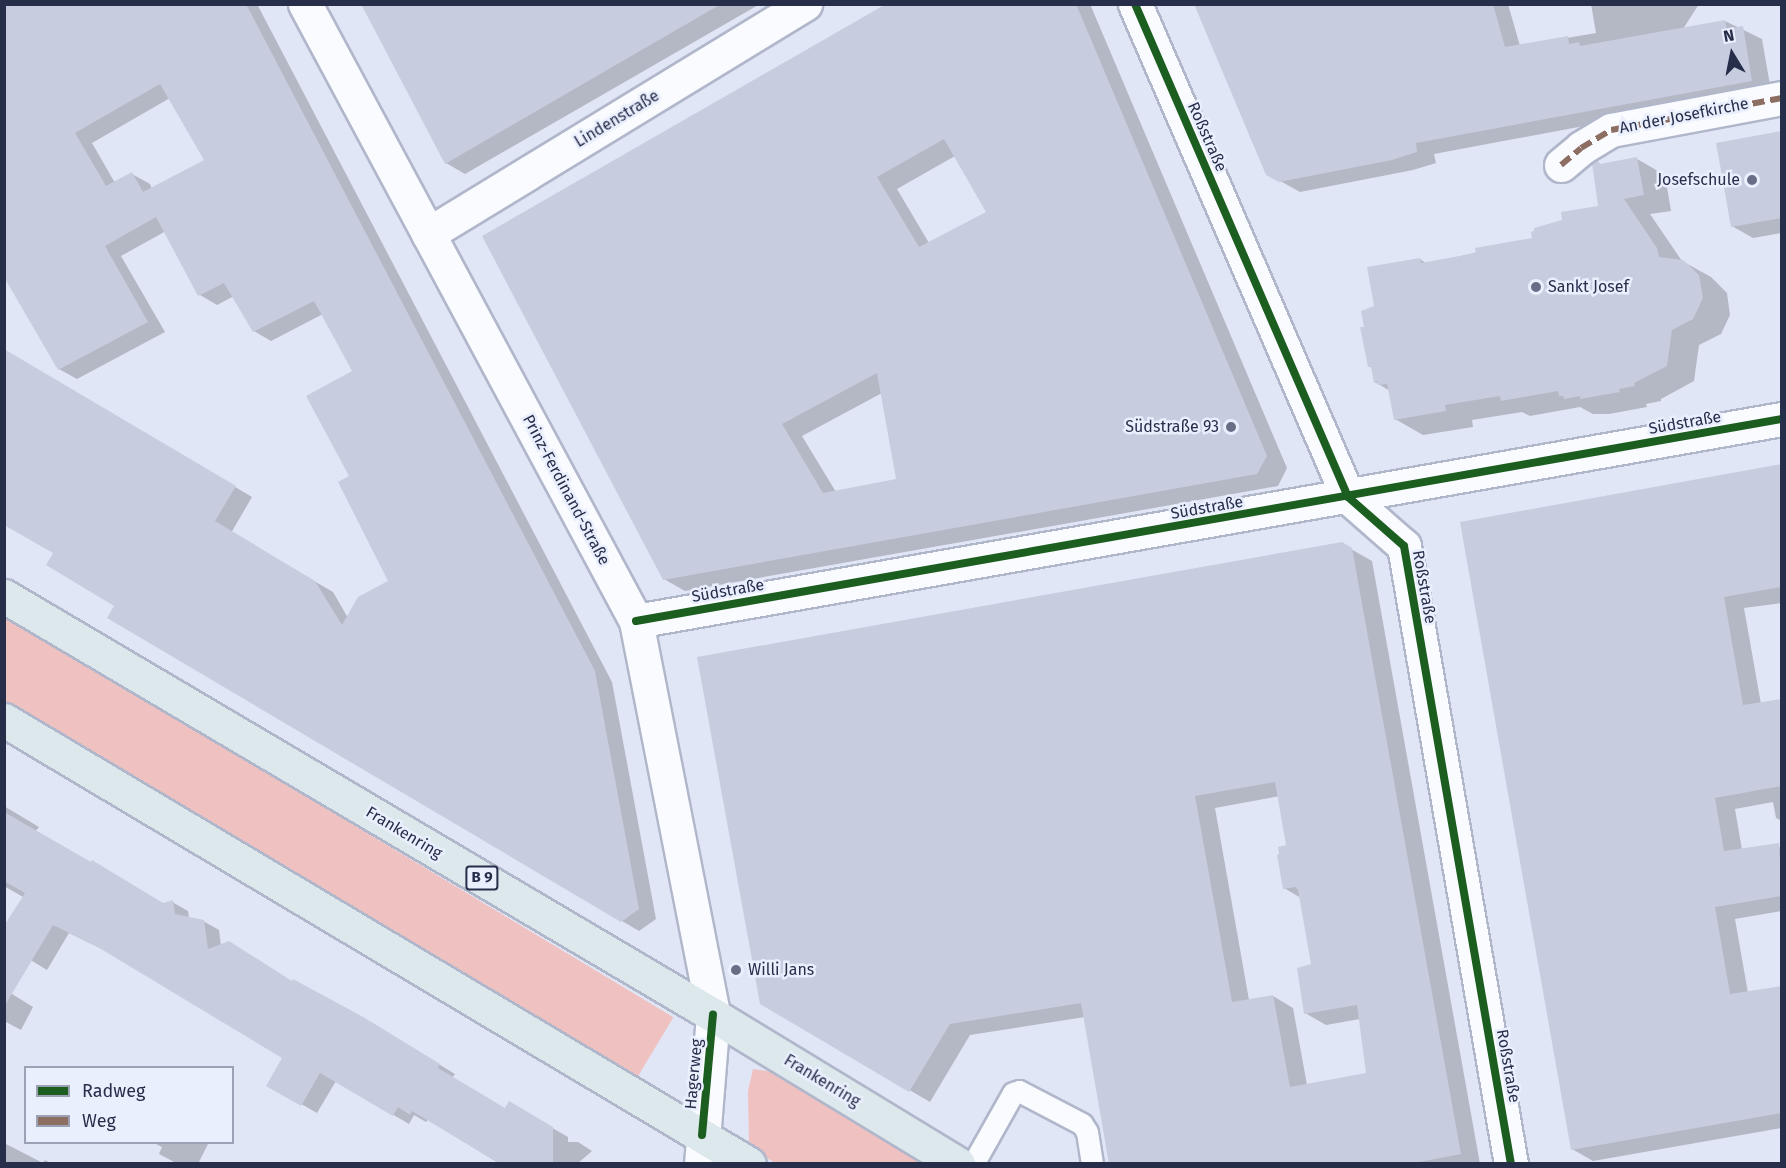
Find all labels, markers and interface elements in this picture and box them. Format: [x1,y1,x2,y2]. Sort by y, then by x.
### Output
north arrow [1702,24,1762,84]
text: N [1722,26,1736,46]
street label: Lindenstraße [571,86,663,152]
street label: An der Josefkirche [1618,94,1750,138]
street label: Roßstraße [1183,99,1231,175]
place label: Josefschule [1657,170,1740,190]
marker: Josefschule [1745,173,1759,187]
place label: Sankt Josef [1548,277,1629,297]
marker: Sankt Josef [1529,280,1543,294]
street label: Südstraße [1647,407,1723,439]
street label: Prinz-Ferdinand-Straße [518,412,614,568]
place label: Südstraße 93 [1125,417,1219,437]
marker: Südstraße 93 [1224,420,1238,434]
street label: Südstraße [1169,492,1245,524]
street label: Roßstraße [1408,549,1440,625]
street label: Südstraße [690,575,766,607]
street label: Frankenring [362,803,446,863]
road number: B 9 [464,866,500,890]
place label: Willi Jans [748,960,814,980]
marker: Willi Jans [729,963,743,977]
street label: Roßstraße [1492,1028,1524,1104]
street label: Hagerweg [681,1038,707,1110]
street label: Frankenring [780,1051,864,1111]
legend [24,1066,234,1144]
text: Radweg [82,1080,145,1102]
text: Weg [82,1110,116,1132]

